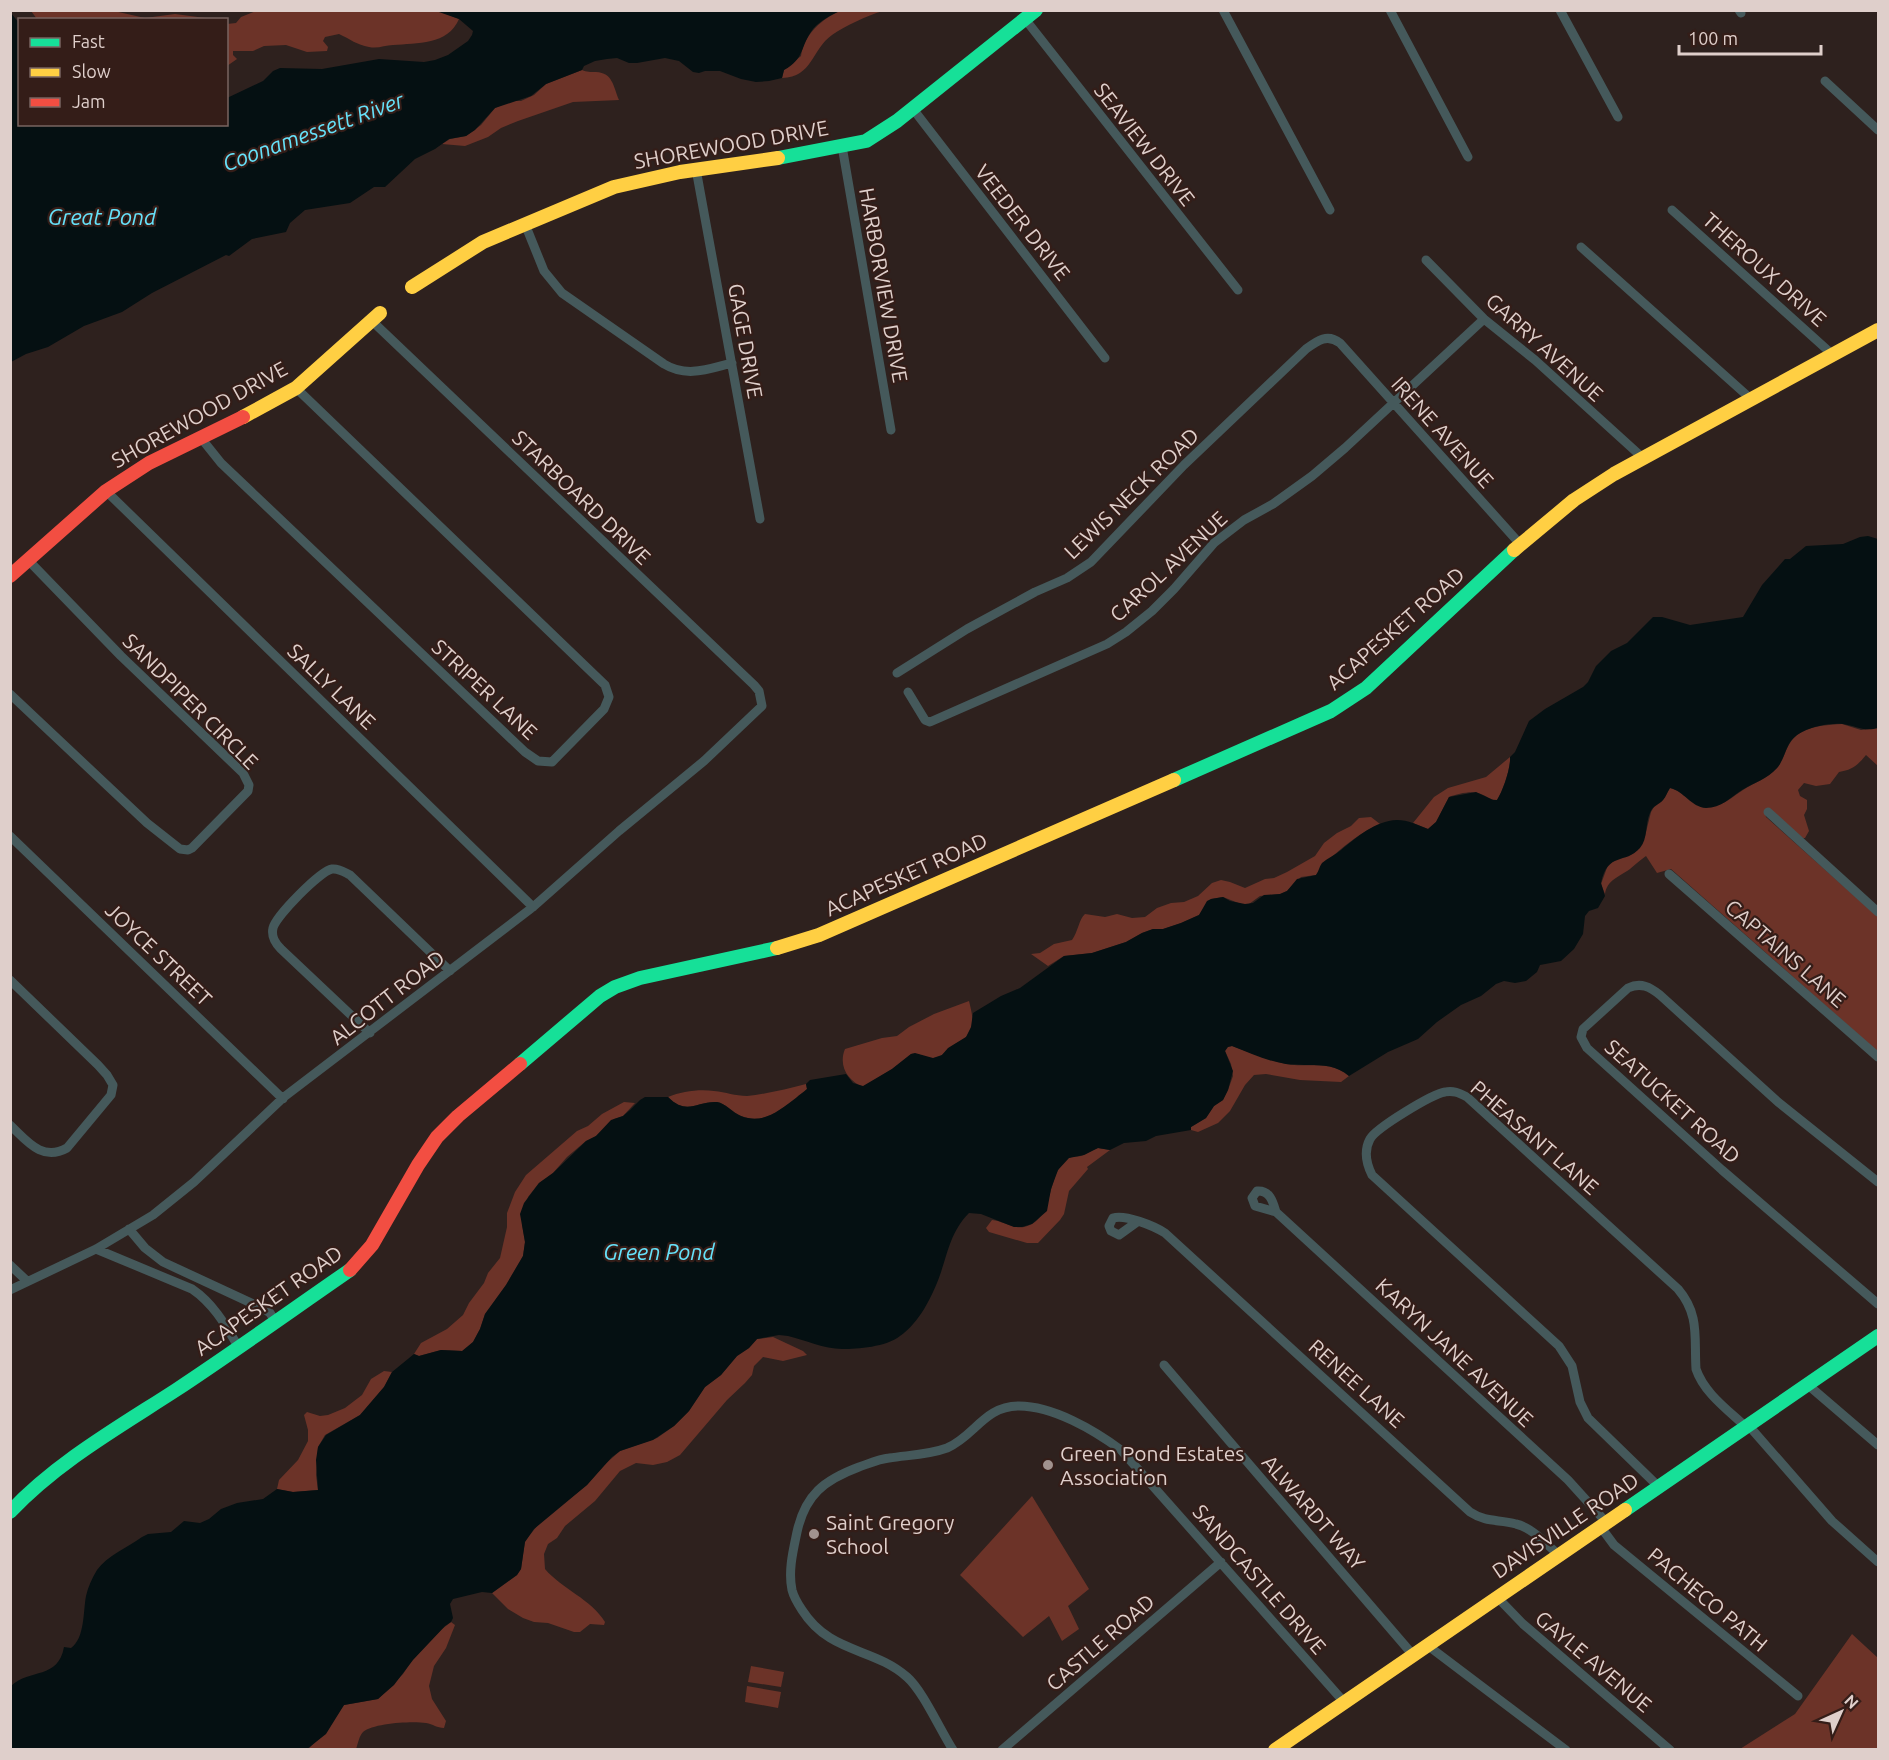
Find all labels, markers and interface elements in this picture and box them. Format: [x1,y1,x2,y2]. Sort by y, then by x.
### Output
legend [18,18,228,126]
scale bar [1679,18,1822,56]
text: 100 m [1688,28,1738,48]
text: Fast [72,31,105,51]
text: Slow [72,61,111,81]
street label: SEAVIEW DRIVE [1090,78,1200,210]
water label: Coonamessett River [219,86,408,175]
text: Jam [72,91,106,111]
street label: SHOREWOOD DRIVE [632,115,830,173]
street label: VEEDER DRIVE [970,160,1076,284]
street label: HARBORVIEW DRIVE [855,186,913,384]
water label: Great Pond [48,204,157,229]
street label: THEROUX DRIVE [1698,207,1832,331]
street label: GAGE DRIVE [724,282,768,400]
street label: GARRY AVENUE [1481,288,1609,406]
street label: SHOREWOOD DRIVE [107,356,291,472]
street label: IRENE AVENUE [1387,372,1499,492]
street label: LEWIS NECK ROAD [1059,423,1203,563]
street label: STARBOARD DRIVE [508,425,656,569]
street label: CAROL AVENUE [1105,506,1231,626]
street label: ACAPESKET ROAD [1321,562,1469,694]
street label: SANDPIPER CIRCLE [118,628,264,774]
street label: STRIPER LANE [427,634,543,744]
street label: SALLY LANE [283,638,381,734]
street label: ACAPESKET ROAD [821,828,991,920]
street label: CAPTAINS LANE [1721,894,1851,1012]
street label: JOYCE STREET [101,897,217,1011]
street label: ALCOTT ROAD [325,945,449,1049]
street label: SEATUCKET ROAD [1601,1034,1745,1168]
street label: PHEASANT LANE [1466,1075,1604,1199]
water label: Green Pond [603,1239,716,1264]
street label: ACAPESKET ROAD [190,1240,346,1360]
street label: KARYN JANE AVENUE [1371,1273,1539,1431]
street label: RENEE LANE [1304,1334,1410,1432]
place label: Green Pond Estates Association [1060,1441,1244,1489]
street label: ALWARDT WAY [1258,1450,1370,1574]
marker: Green Pond Estates Association [1041,1458,1055,1472]
street label: DAVISVILLE ROAD [1487,1467,1643,1583]
street label: SANDCASTLE DRIVE [1189,1499,1331,1659]
place label: Saint Gregory School [826,1510,954,1558]
marker: Saint Gregory School [807,1527,821,1541]
street label: PACHECO PATH [1643,1542,1773,1656]
street label: CASTLE ROAD [1041,1589,1159,1695]
street label: GAYLE AVENUE [1531,1605,1657,1717]
north arrow [1811,1682,1871,1742]
text: N [1841,1691,1862,1712]

